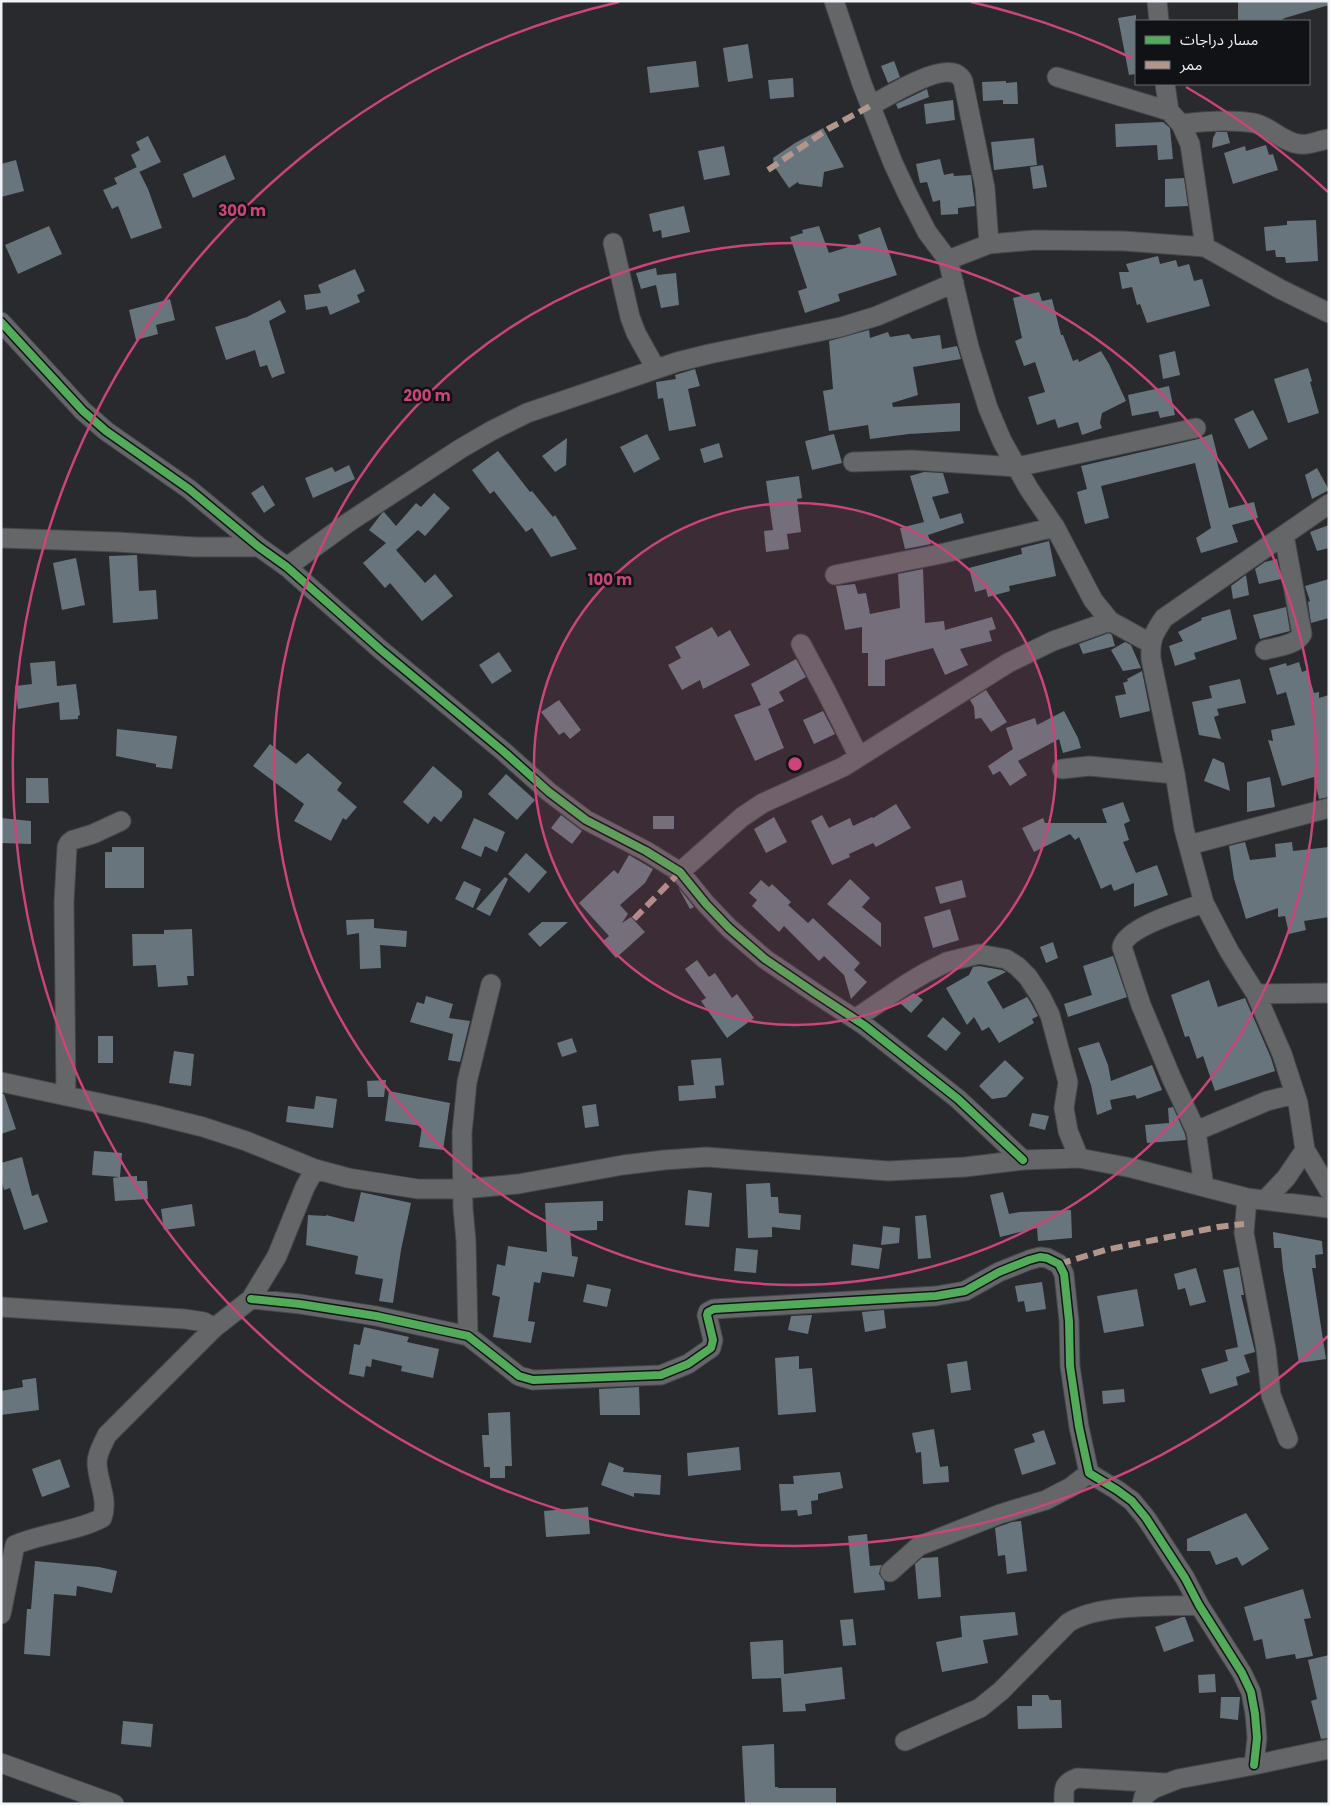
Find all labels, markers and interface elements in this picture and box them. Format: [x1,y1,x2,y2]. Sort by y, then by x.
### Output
legend [1135,20,1310,85]
text: مسار دراجات [1180,29,1258,50]
text: ممر [1179,54,1203,75]
text: 300 m [218,200,266,221]
text: 200 m [403,385,451,406]
text: 100 m [588,569,632,590]
centre of rings [786,755,804,773]

